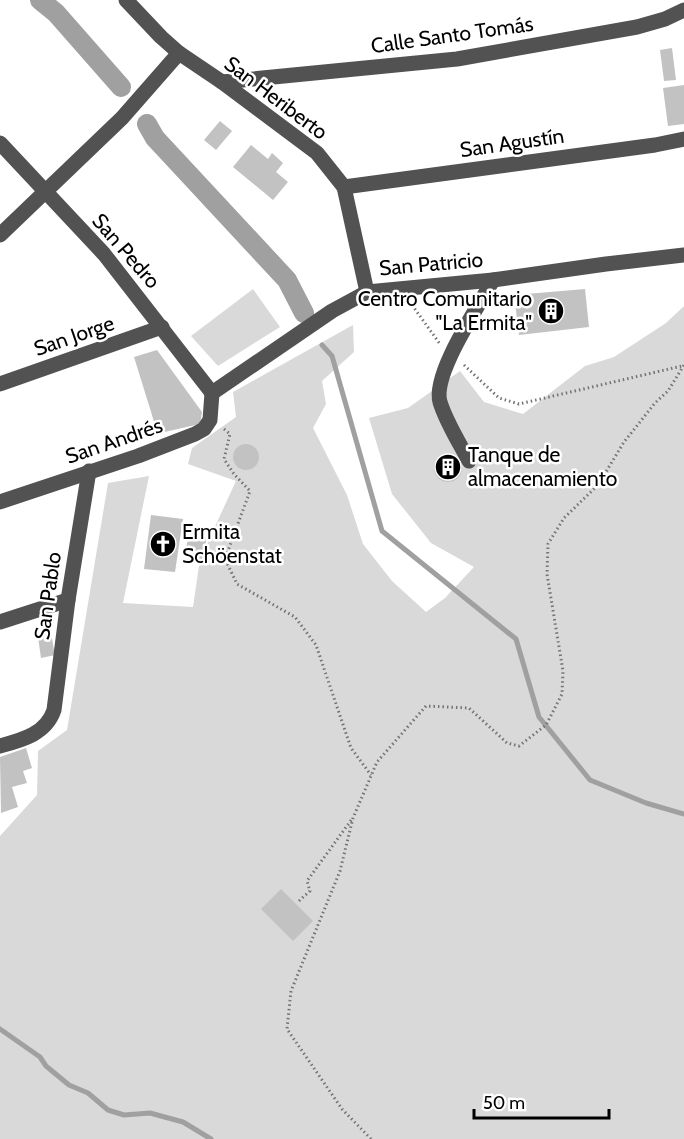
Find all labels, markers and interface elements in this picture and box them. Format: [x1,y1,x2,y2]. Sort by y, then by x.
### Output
street label: Calle Santo Tomás [369,11,535,58]
street label: San Heriberto [220,51,333,145]
street label: San Agustín [458,123,566,162]
street label: San Pedro [87,208,166,293]
street label: San Patricio [378,247,484,280]
place label: Centro Comunitario "La Ermita" [358,286,532,335]
building icon: Centro Comunitario "La Ermita" [536,296,566,326]
street label: San Jorge [30,310,117,361]
street label: San Andrés [62,412,166,469]
place label: Tanque de almacenamiento [468,442,617,491]
building icon: Tanque de almacenamiento [433,452,463,482]
place label: Ermita Schöenstat [182,519,282,568]
church icon: Ermita Schöenstat [148,529,178,559]
street label: San Pablo [29,550,66,642]
scale bar [474,1082,609,1120]
text: 50 m [483,1092,525,1114]

